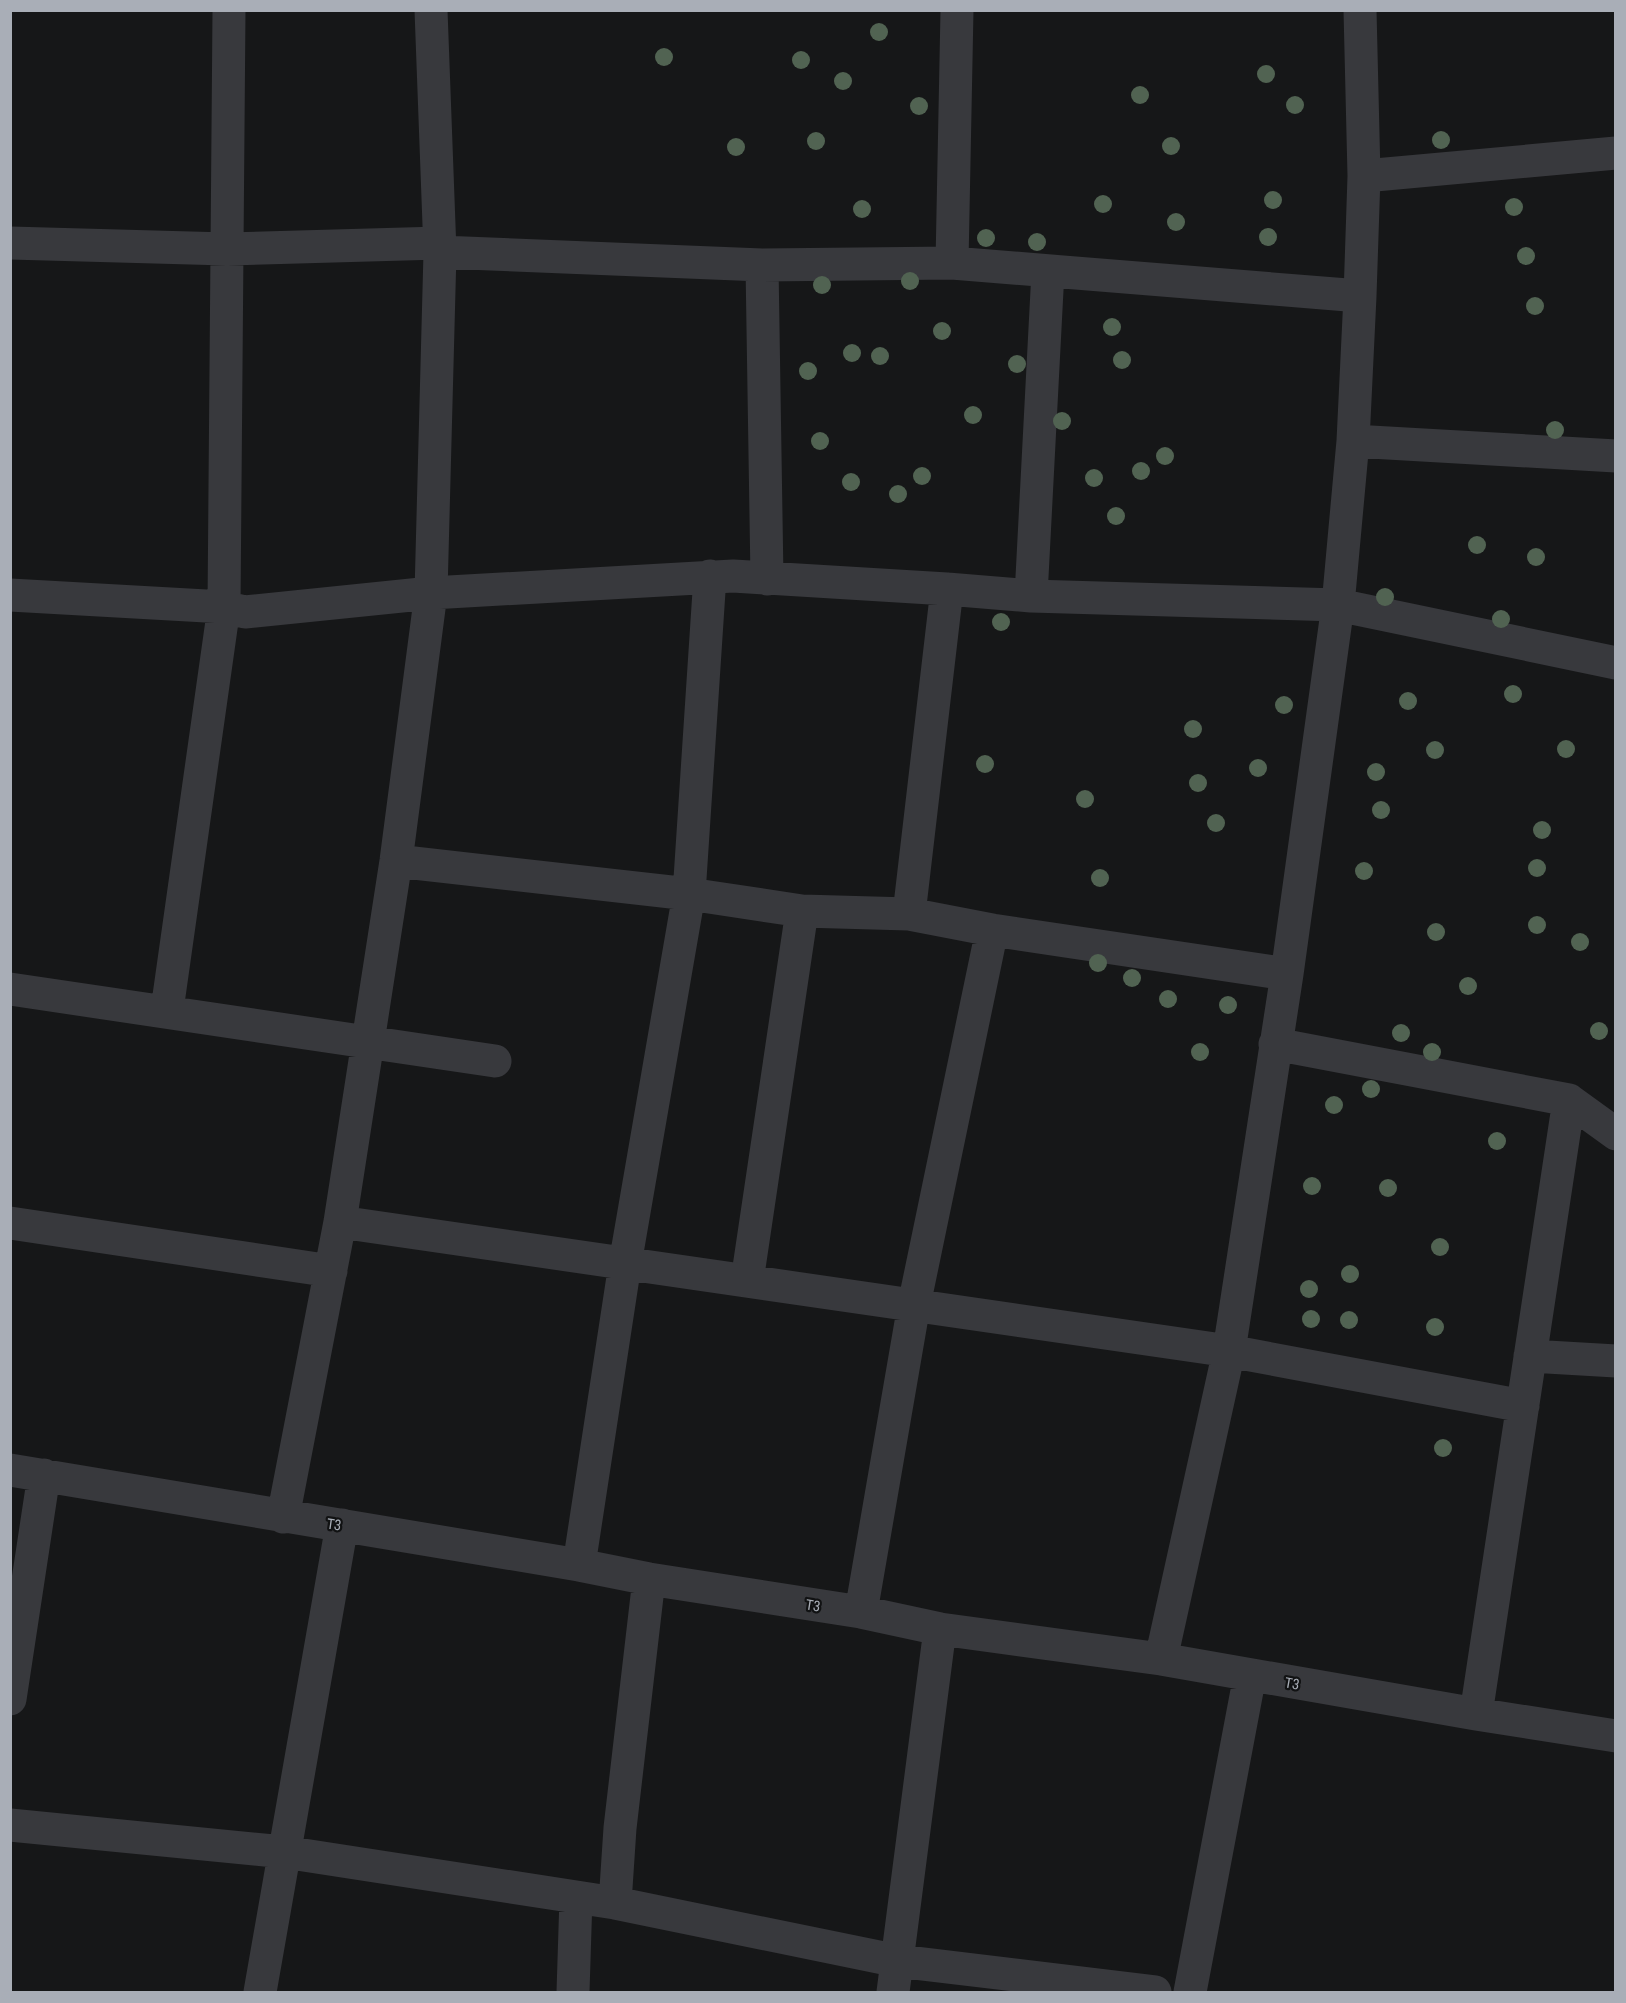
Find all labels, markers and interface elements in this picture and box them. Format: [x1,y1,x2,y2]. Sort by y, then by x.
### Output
street label: T3 [325,1513,343,1535]
street label: T3 [804,1594,822,1617]
street label: T3 [1283,1671,1301,1695]

